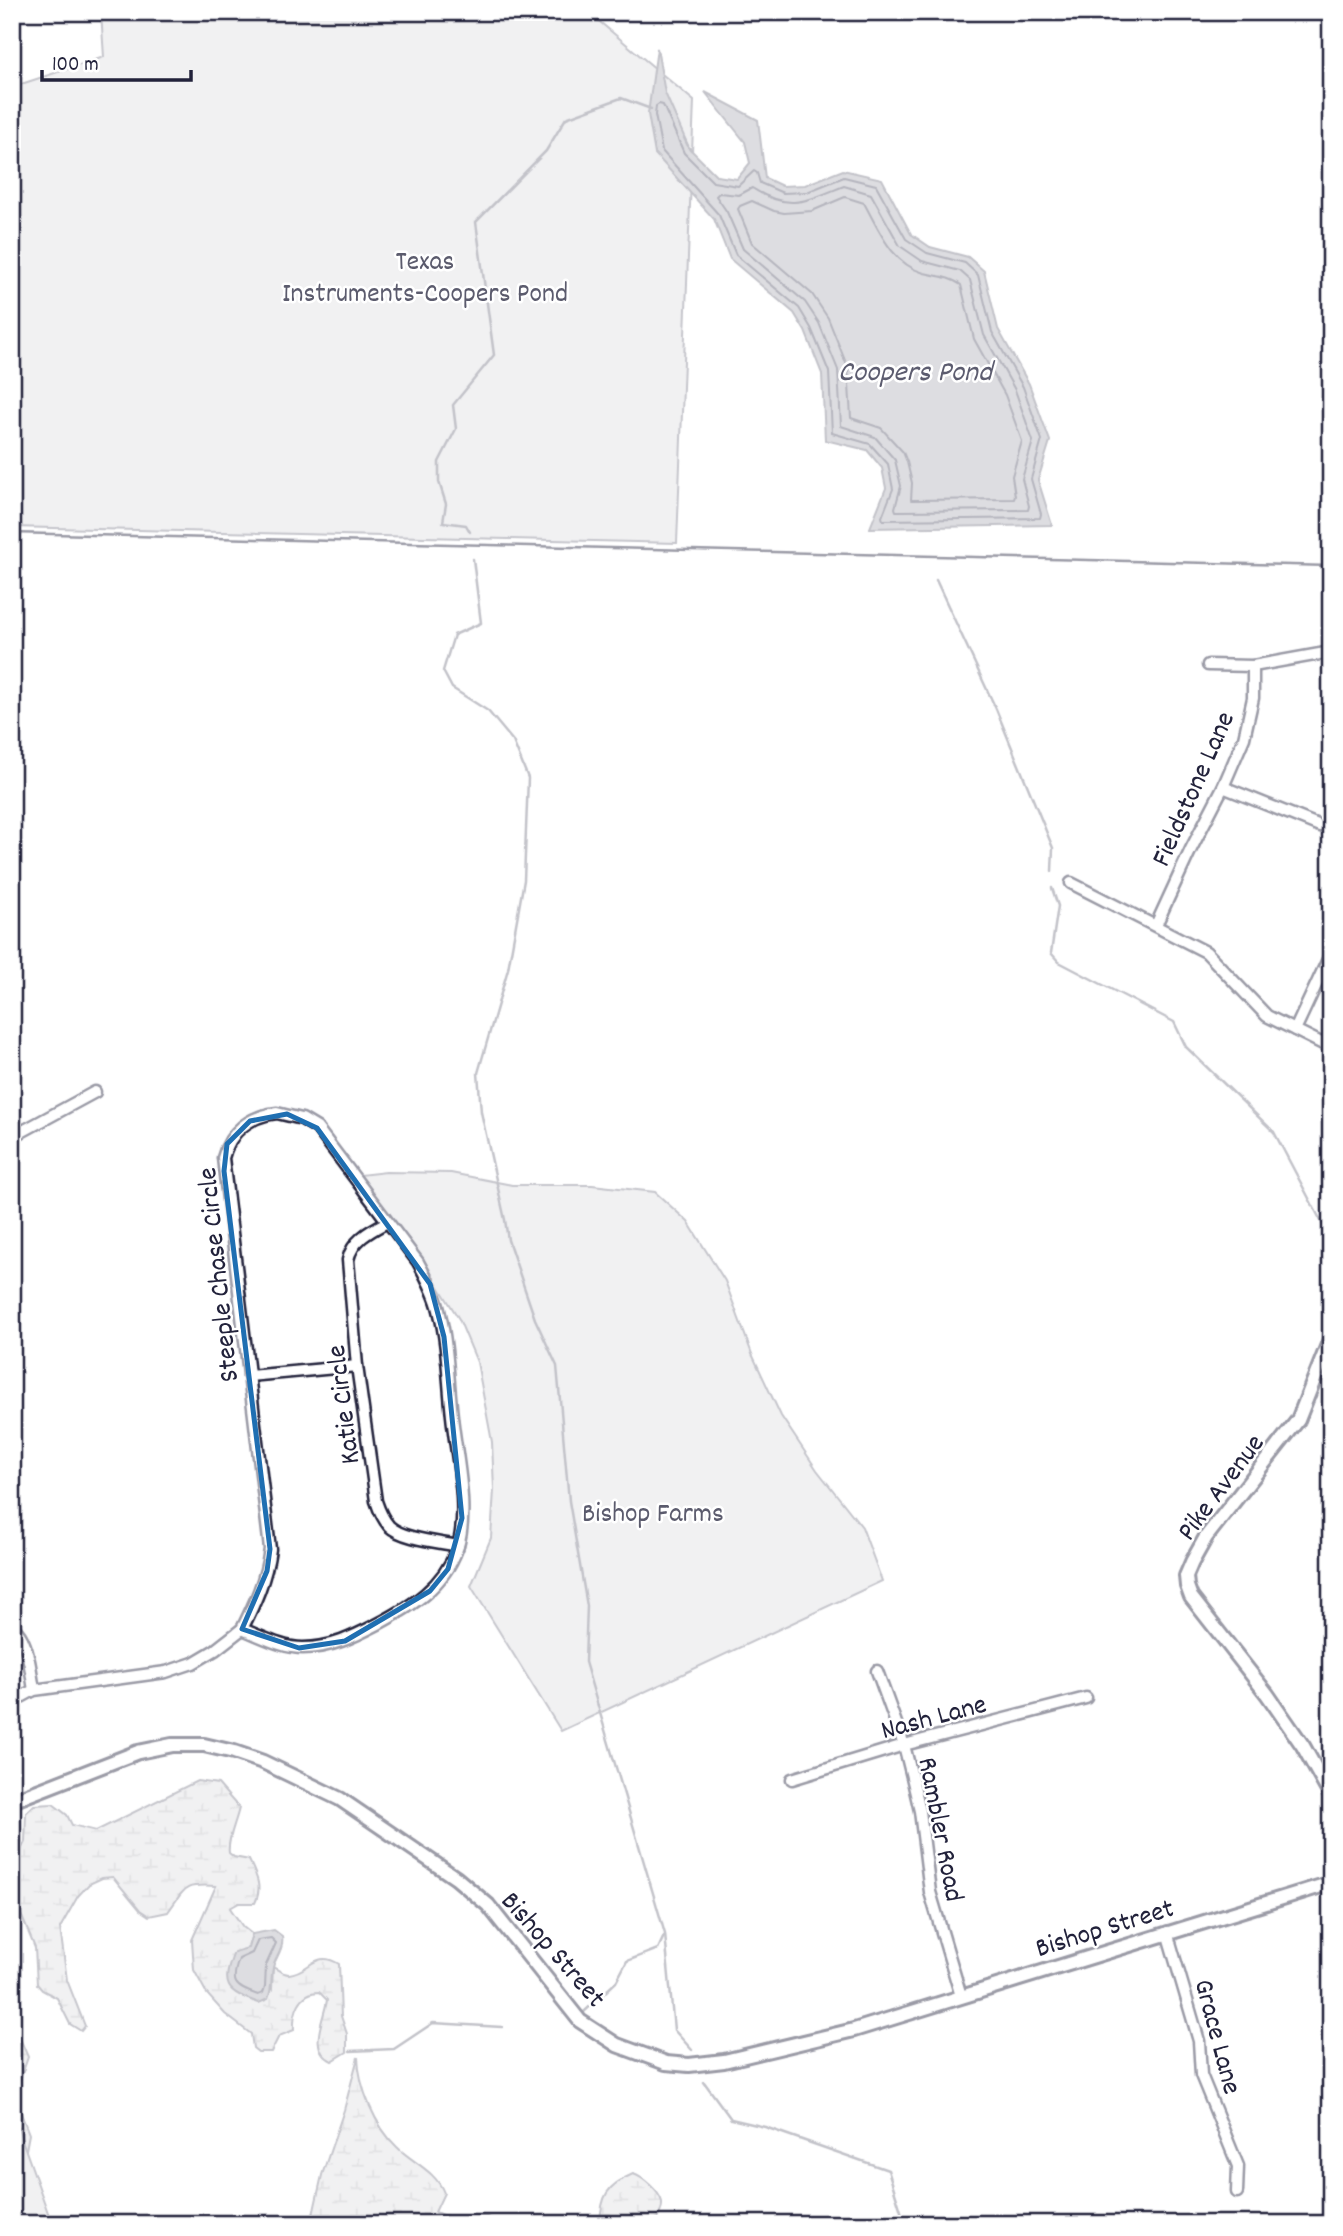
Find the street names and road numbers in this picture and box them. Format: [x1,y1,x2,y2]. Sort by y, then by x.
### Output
street label: Fieldstone Lane [1144,706,1248,874]
street label: Steeple Chase Circle [190,1165,252,1384]
street label: Katie Circle [319,1342,373,1466]
street label: Pike Avenue [1170,1427,1276,1551]
street label: Nash Lane [877,1687,992,1753]
street label: Rambler Road [905,1754,972,1906]
street label: Bishop Street [489,1884,613,2018]
street label: Bishop Street [1031,1891,1180,1971]
street label: Grace Lane [1181,1975,1250,2099]

